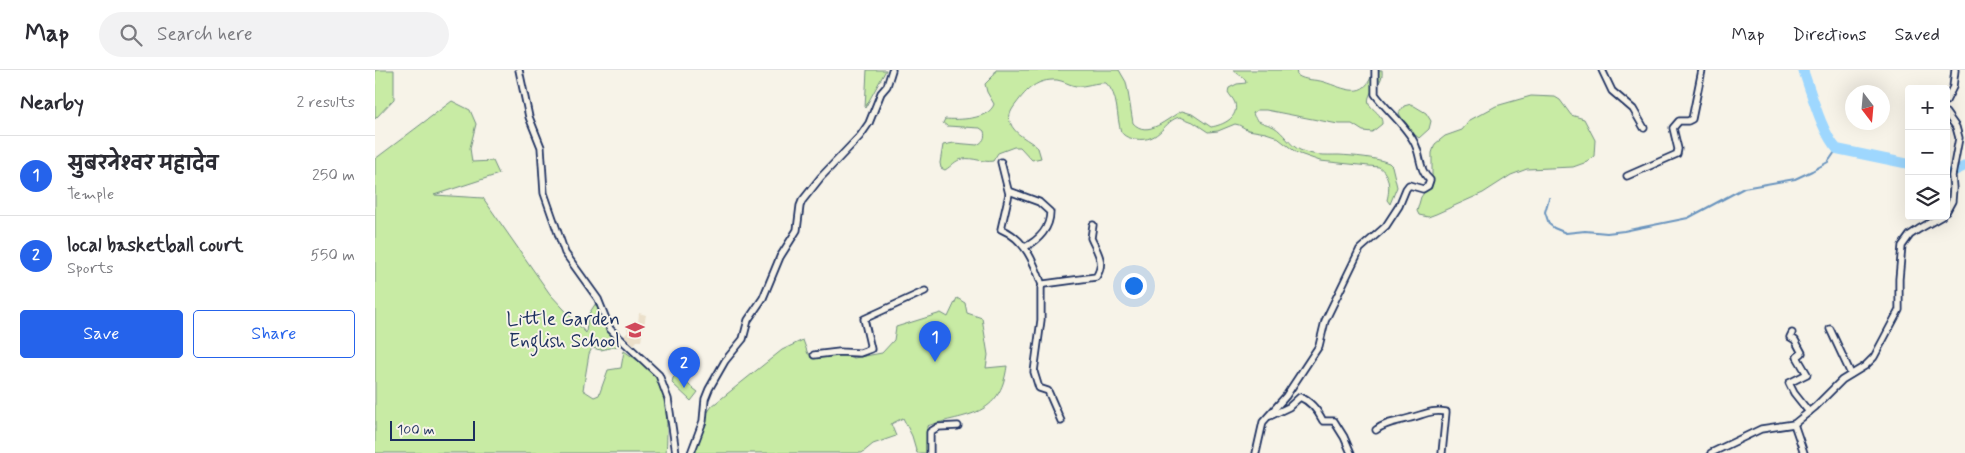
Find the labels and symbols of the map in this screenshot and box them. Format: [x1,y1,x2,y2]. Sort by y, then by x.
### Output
north arrow [1845,85,1890,130]
your location [1121,273,1147,299]
place label: Little Garden English School [507,307,620,357]
school or university icon: Little Garden English School [624,319,646,341]
pin: 1 [919,321,951,362]
pin: 2 [668,347,700,388]
scale bar [390,418,475,441]

